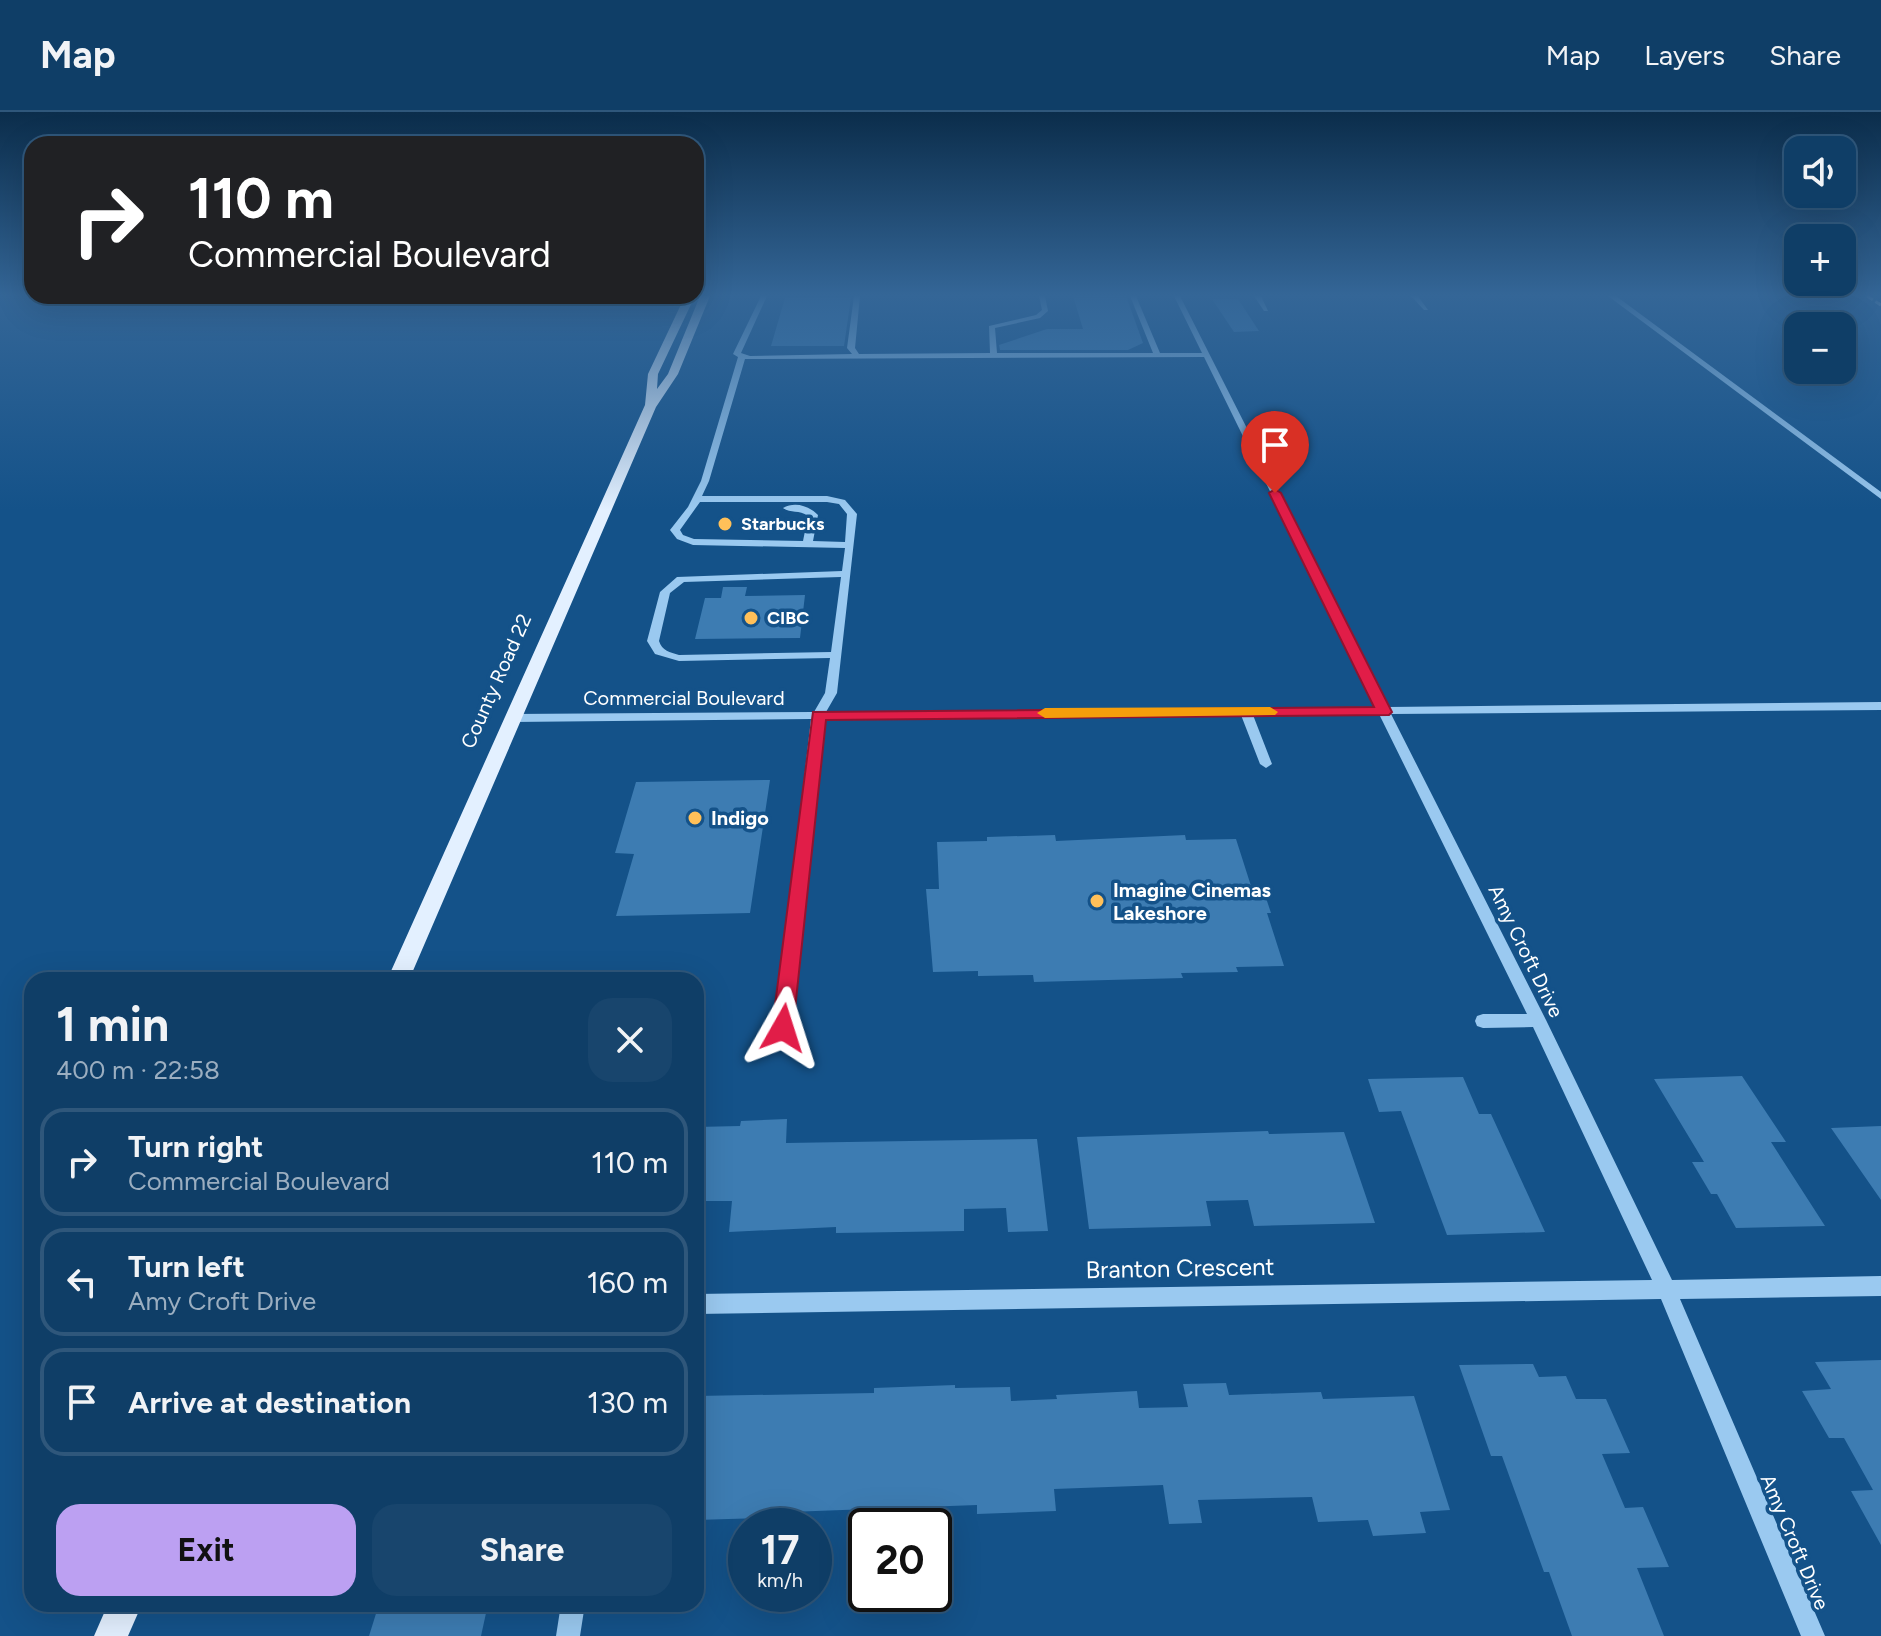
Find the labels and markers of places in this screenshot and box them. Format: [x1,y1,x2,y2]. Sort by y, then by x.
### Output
pin [1241,411,1309,493]
place label: Starbucks [741,513,825,535]
marker: Starbucks [716,515,734,533]
place label: CIBC [767,607,809,629]
marker: CIBC [742,609,760,627]
place label: Indigo [711,806,769,830]
marker: Indigo [686,809,704,827]
place label: Imagine Cinemas Lakeshore [1113,878,1271,925]
marker: Imagine Cinemas Lakeshore [1088,892,1106,910]

